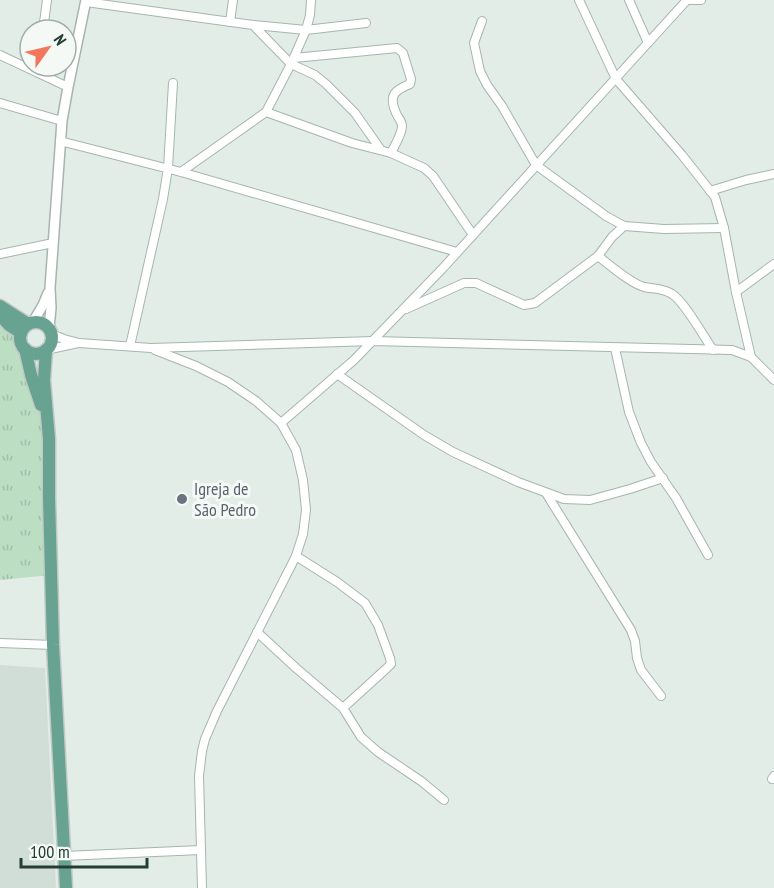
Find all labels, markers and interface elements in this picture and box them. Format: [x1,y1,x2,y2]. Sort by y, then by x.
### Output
north arrow [18,18,78,78]
text: N [50,30,71,49]
place label: Igreja de São Pedro [194,477,256,521]
marker: Igreja de São Pedro [175,492,189,506]
scale bar [21,831,147,869]
text: 100 m [30,840,70,863]

